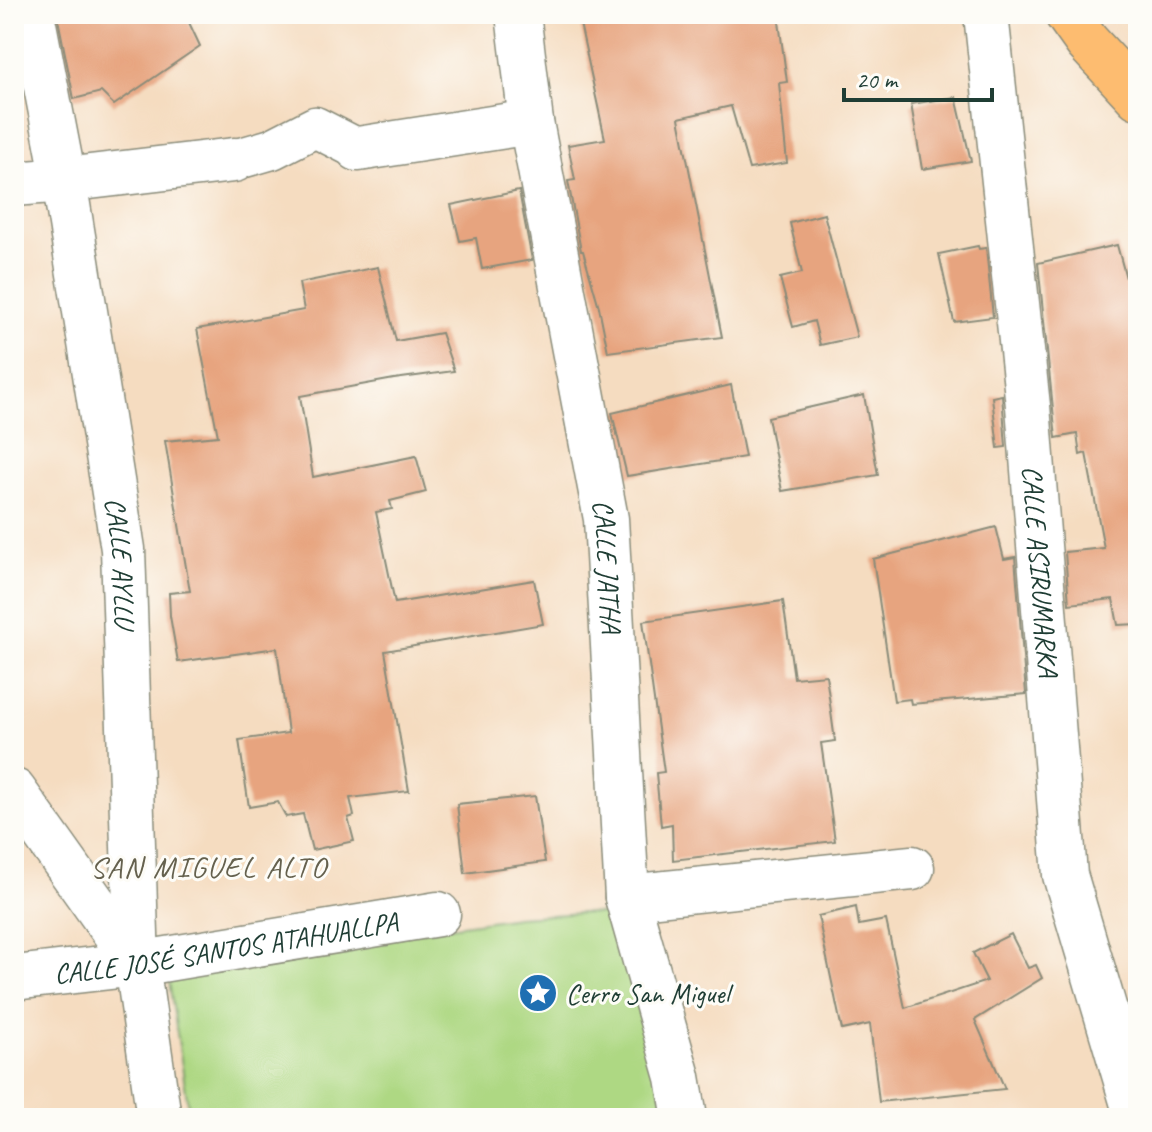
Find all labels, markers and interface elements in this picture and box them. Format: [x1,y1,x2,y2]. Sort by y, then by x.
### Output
scale bar [844,52,992,102]
text: 20 m [856,65,899,95]
street label: CALLE ASIRUMARKA [1015,464,1066,680]
street label: CALLE AYLLU [97,495,143,634]
street label: CALLE JATHA [585,496,629,636]
district label: SAN MIGUEL ALTO [90,848,329,886]
street label: CALLE JOSÉ SANTOS ATAHUALLPA [52,904,402,991]
place icon: Cerro San Miguel [517,972,559,1014]
place label: Cerro San Miguel [566,976,734,1011]

